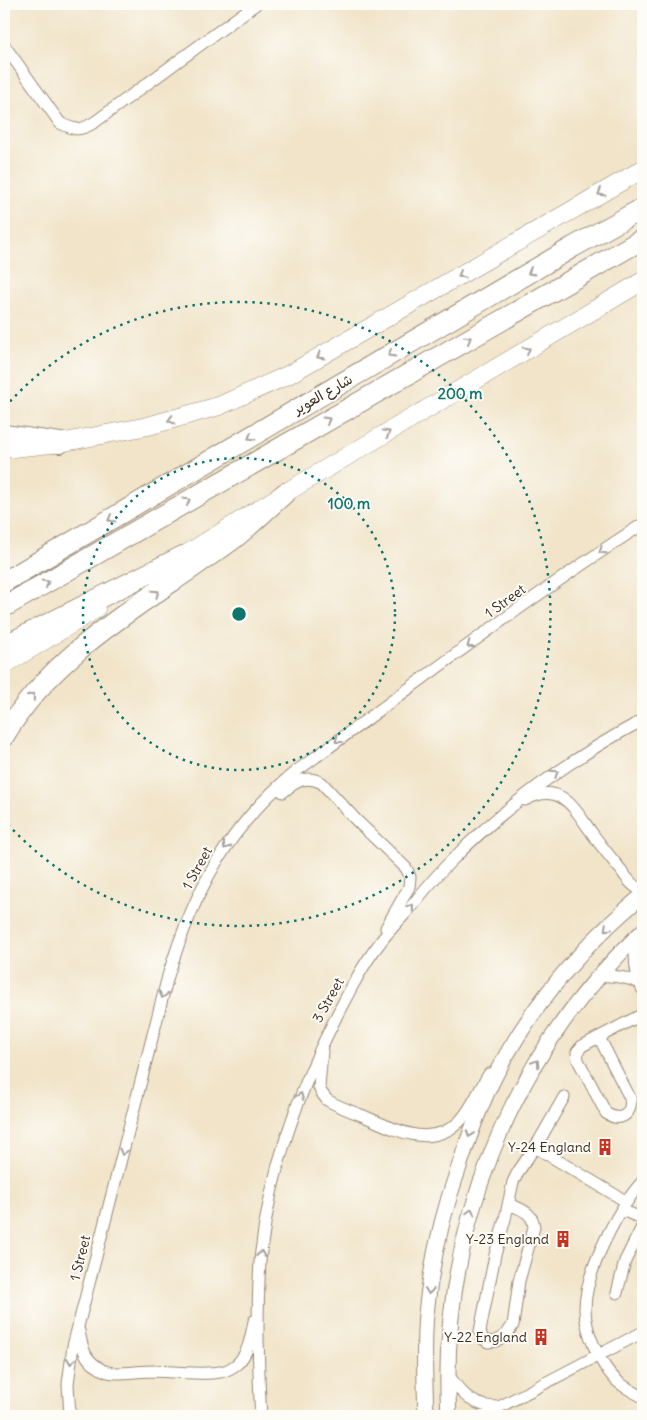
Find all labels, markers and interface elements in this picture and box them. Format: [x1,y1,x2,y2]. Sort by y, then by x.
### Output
one-way arrow [598,187,607,197]
one-way arrow [527,266,536,276]
one-way arrow [457,268,466,278]
one-way arrow [463,336,472,346]
one-way arrow [522,346,531,356]
one-way arrow [387,348,396,358]
one-way arrow [317,350,326,360]
street label: شارع العوير [289,370,356,419]
text: 200 m [438,384,482,403]
one-way arrow [168,414,176,424]
one-way arrow [322,417,331,427]
one-way arrow [382,429,391,439]
one-way arrow [247,430,256,440]
text: 100 m [328,494,370,513]
one-way arrow [181,498,190,508]
one-way arrow [107,512,116,522]
one-way arrow [599,545,608,554]
one-way arrow [41,579,50,589]
street label: 1 Street [481,580,529,622]
one-way arrow [150,590,160,599]
centre of rings [230,605,248,623]
one-way arrow [466,638,475,648]
one-way arrow [26,693,34,702]
one-way arrow [334,734,344,743]
one-way arrow [550,769,559,779]
one-way arrow [223,840,232,850]
street label: 1 Street [178,843,216,893]
one-way arrow [405,903,414,912]
one-way arrow [604,922,613,931]
street label: 3 Street [308,974,348,1026]
one-way arrow [159,991,169,999]
one-way arrow [529,1060,539,1069]
one-way arrow [294,1093,304,1101]
one-way arrow [466,1129,476,1138]
building icon: Y-24 England [595,1137,615,1157]
place label: Y-24 England [508,1138,591,1156]
one-way arrow [118,1148,128,1156]
one-way arrow [466,1208,476,1217]
building icon: Y-23 England [553,1229,573,1249]
place label: Y-23 England [466,1230,549,1248]
street label: 1 Street [66,1233,94,1283]
one-way arrow [255,1250,266,1258]
one-way arrow [424,1287,435,1295]
building icon: Y-22 England [531,1327,551,1347]
place label: Y-22 England [444,1328,527,1346]
one-way arrow [66,1357,77,1365]

